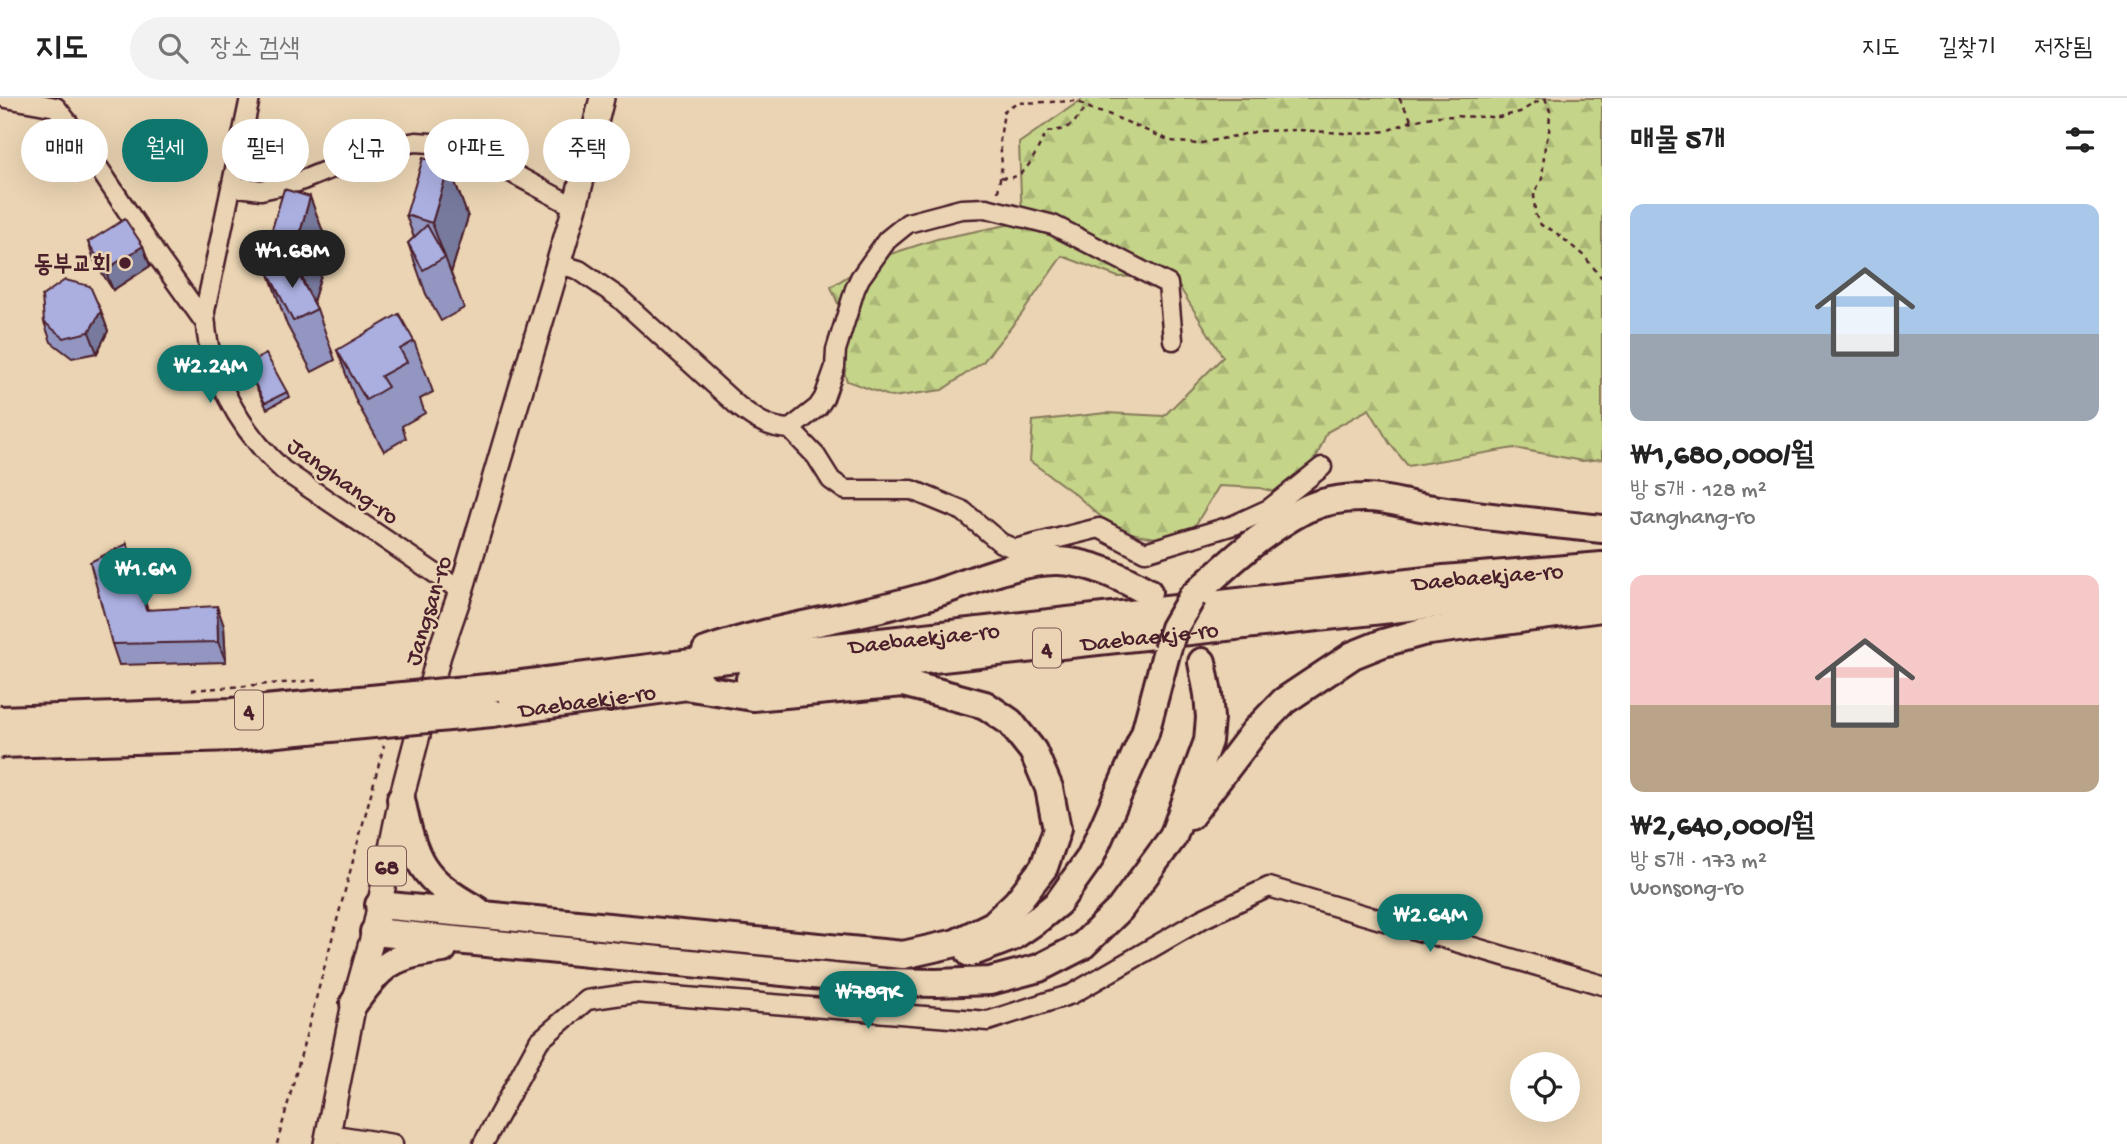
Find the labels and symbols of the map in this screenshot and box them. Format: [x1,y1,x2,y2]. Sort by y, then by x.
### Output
pin: ₩1.68M [235,230,349,290]
place label: 동부교회 [34,252,111,281]
marker: 동부교회 [117,255,133,271]
pin: ₩2.24M [153,345,267,405]
street label: Janghang-ro [280,433,403,533]
pin: ₩1.6M [96,548,194,608]
street label: Jangsan-ro [400,553,461,669]
street label: Daebaekjae-ro [1409,558,1565,601]
street label: Daebaekje-ro [1078,617,1220,661]
street label: Daebaekjae-ro [845,618,1001,664]
road number: 4 [1033,628,1061,668]
street label: Daebaekje-ro [515,680,658,727]
road number: 4 [235,690,263,730]
road number: 68 [368,846,406,886]
pin: ₩2.64M [1373,894,1487,954]
pin: ₩789K [819,972,917,1031]

